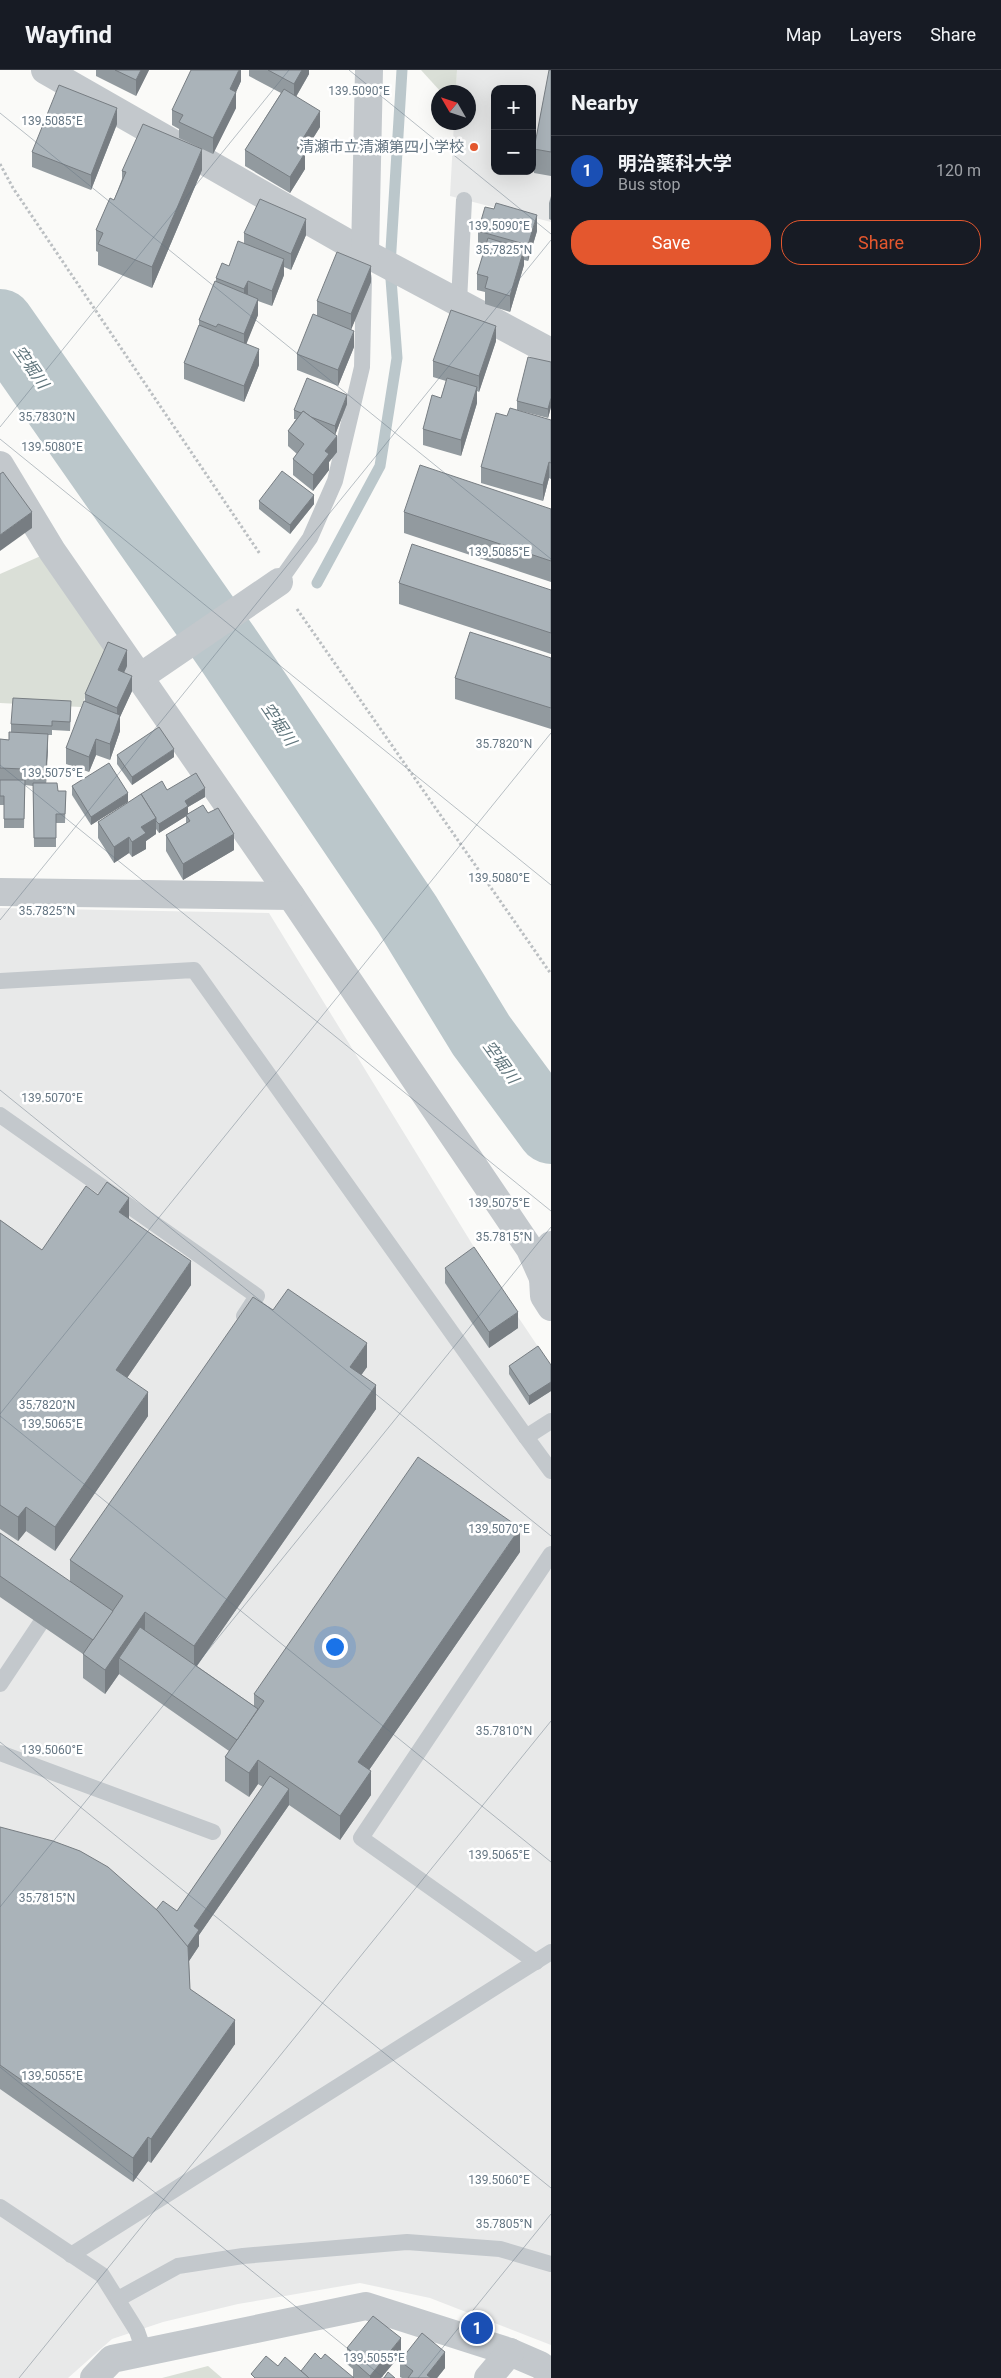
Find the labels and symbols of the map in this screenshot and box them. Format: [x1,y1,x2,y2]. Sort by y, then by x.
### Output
text: 139.5090°E [328,84,390,98]
north arrow [431,85,476,130]
text: 139.5085°E [21,114,83,128]
place label: 清瀬市立清瀬第四小学校 [299,138,464,156]
marker: 清瀬市立清瀬第四小学校 [468,141,480,153]
text: 139.5090°E [468,219,530,233]
text: 35.7825°N [476,243,532,257]
water label: 空堀川 [9,342,54,394]
text: 35.7830°N [19,410,75,424]
text: 139.5080°E [21,440,83,454]
text: 139.5085°E [468,545,530,559]
water label: 空堀川 [258,699,301,751]
text: 35.7820°N [476,737,532,751]
text: 139.5075°E [21,766,83,780]
text: 139.5080°E [468,871,530,885]
text: 35.7825°N [19,904,75,918]
water label: 空堀川 [479,1037,524,1089]
text: 139.5070°E [21,1091,83,1105]
text: 139.5075°E [468,1196,530,1210]
text: 35.7815°N [476,1230,532,1244]
text: 35.7820°N [19,1398,75,1412]
text: 139.5065°E [21,1417,83,1431]
text: 139.5070°E [468,1522,530,1536]
your location [322,1634,348,1660]
text: 35.7810°N [476,1724,532,1738]
text: 139.5060°E [21,1743,83,1757]
text: 139.5065°E [468,1848,530,1862]
text: 35.7815°N [19,1891,75,1905]
text: 139.5055°E [21,2069,83,2083]
text: 139.5060°E [468,2173,530,2187]
text: 35.7805°N [476,2217,532,2231]
pin: 1 [461,2309,493,2347]
text: 139.5055°E [343,2351,405,2365]

